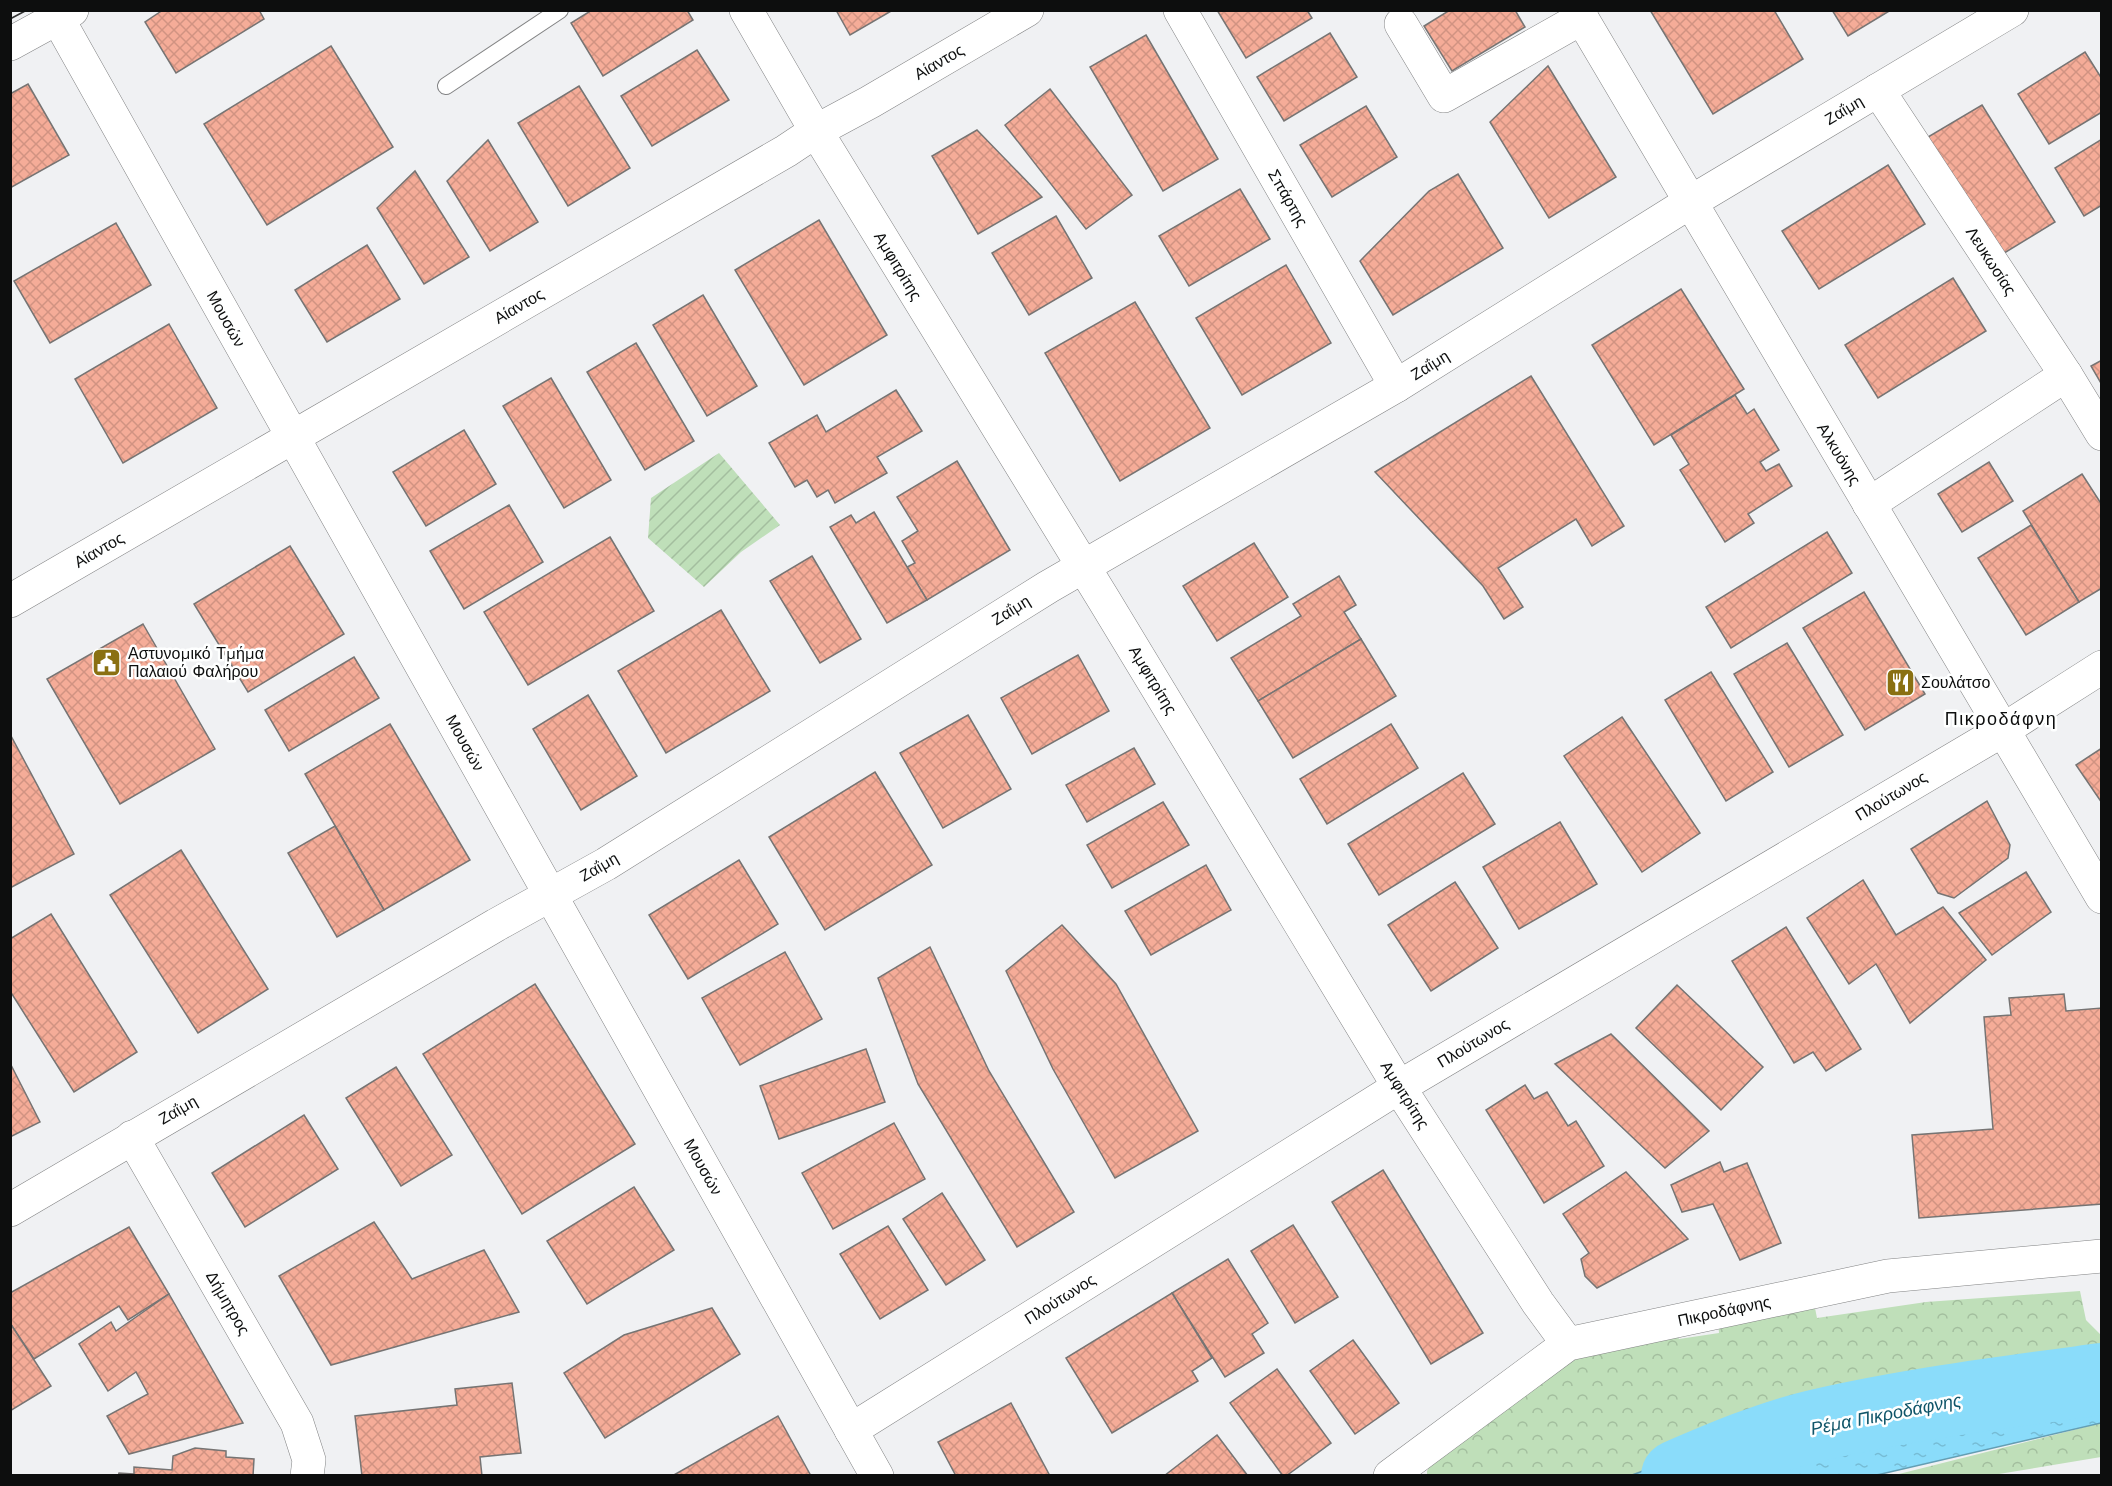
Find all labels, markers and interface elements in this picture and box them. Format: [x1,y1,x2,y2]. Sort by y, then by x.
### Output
street label: Αίαντος [911,40,967,84]
street label: Ζαΐμη [1821,91,1867,129]
street label: Σπάρτης [1264,166,1312,230]
street label: Λευκωσίας [1962,223,2020,299]
street label: Αμφιτρίτης [870,228,926,304]
street label: Αίαντος [491,284,547,328]
street label: Μουσών [203,288,249,350]
street label: Ζαΐμη [1407,346,1453,384]
street label: Αλκυόνης [1813,420,1865,489]
street label: Αίαντος [71,528,127,572]
street label: Ζαΐμη [988,591,1034,629]
street label: Αμφιτρίτης [1125,642,1181,718]
place label: Αστυνομικό Τμήμα Παλαιού Φαλήρου [128,644,264,681]
public building icon: Αστυνομικό Τμήμα Παλαιού Φαλήρου [91,646,123,678]
restaurant icon: Σουλάτσο [1884,666,1916,698]
place label: Σουλάτσο [1921,673,1991,692]
district label: Πικροδάφνη [1945,708,2057,729]
street label: Μουσών [442,712,488,774]
street label: Πλούτωνος [1852,767,1930,825]
street label: Ζαΐμη [576,848,622,886]
street label: Πλούτωνος [1434,1014,1512,1072]
street label: Αμφιτρίτης [1377,1058,1433,1133]
street label: Ζαΐμη [155,1091,201,1129]
street label: Μουσών [680,1136,726,1198]
street label: Δήμητρος [202,1268,254,1339]
street label: Πλούτωνος [1021,1270,1099,1328]
street label: Πικροδάφνης [1676,1292,1772,1330]
water label: Ρέμα Πικροδάφνης [1809,1389,1963,1439]

